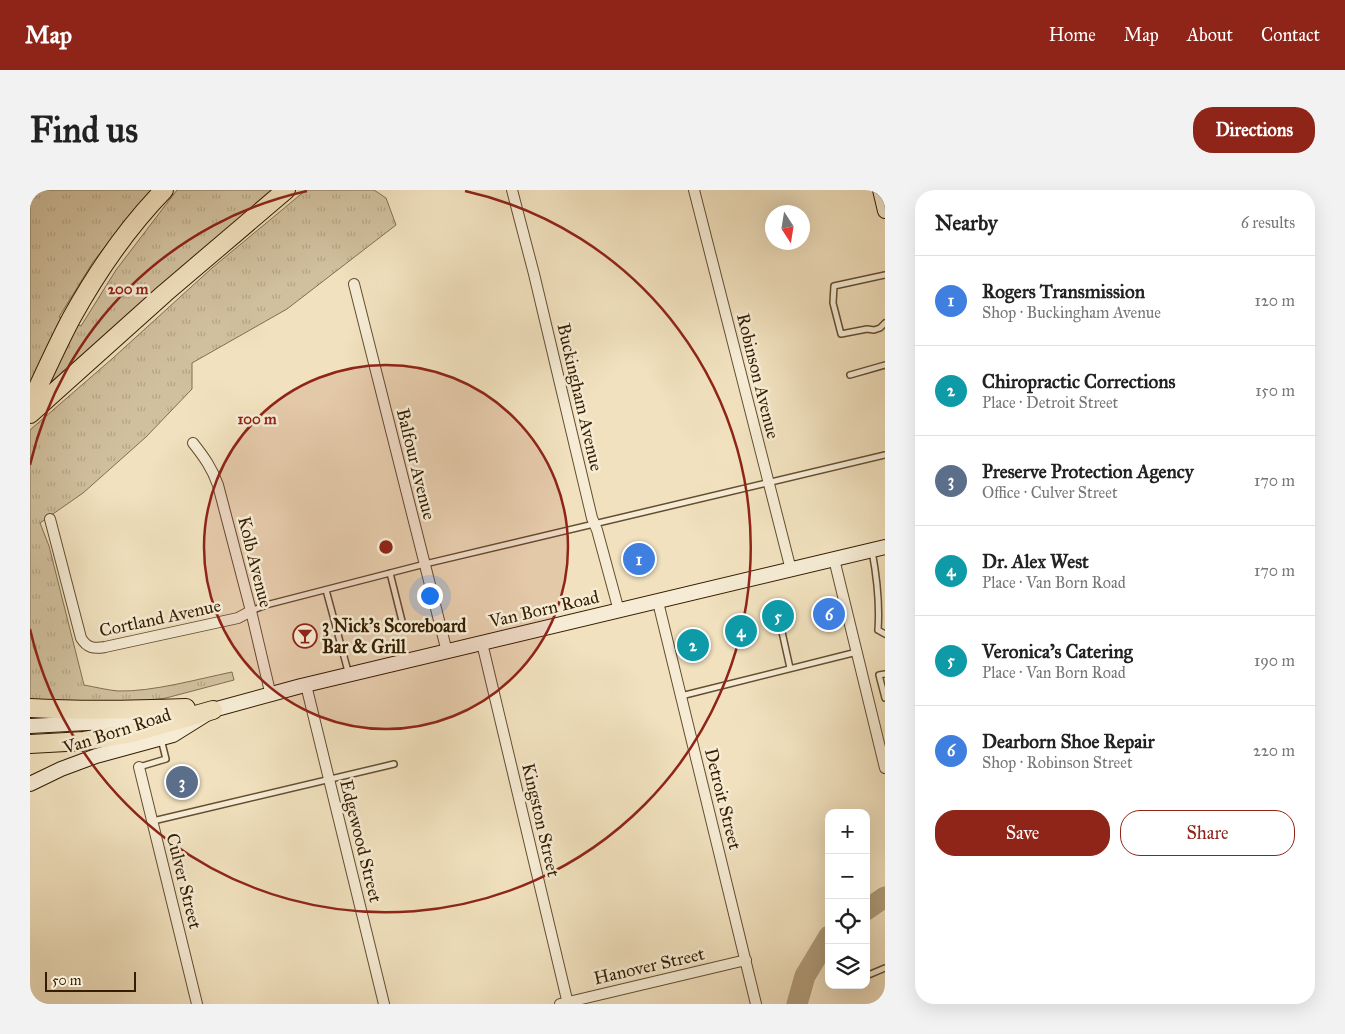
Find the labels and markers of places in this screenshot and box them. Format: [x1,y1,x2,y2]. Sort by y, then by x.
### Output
centre of rings [377,538,395,556]
pin: 1 [623,540,655,578]
pin: 6 [813,595,845,633]
pin: 5 [762,597,794,635]
pin: 4 [725,612,757,650]
place label: 3 Nick's Scoreboard Bar & Grill [322,615,467,658]
bar icon: 3 Nick's Scoreboard Bar & Grill [292,623,318,649]
pin: 2 [677,626,709,664]
pin: 3 [166,763,198,801]

